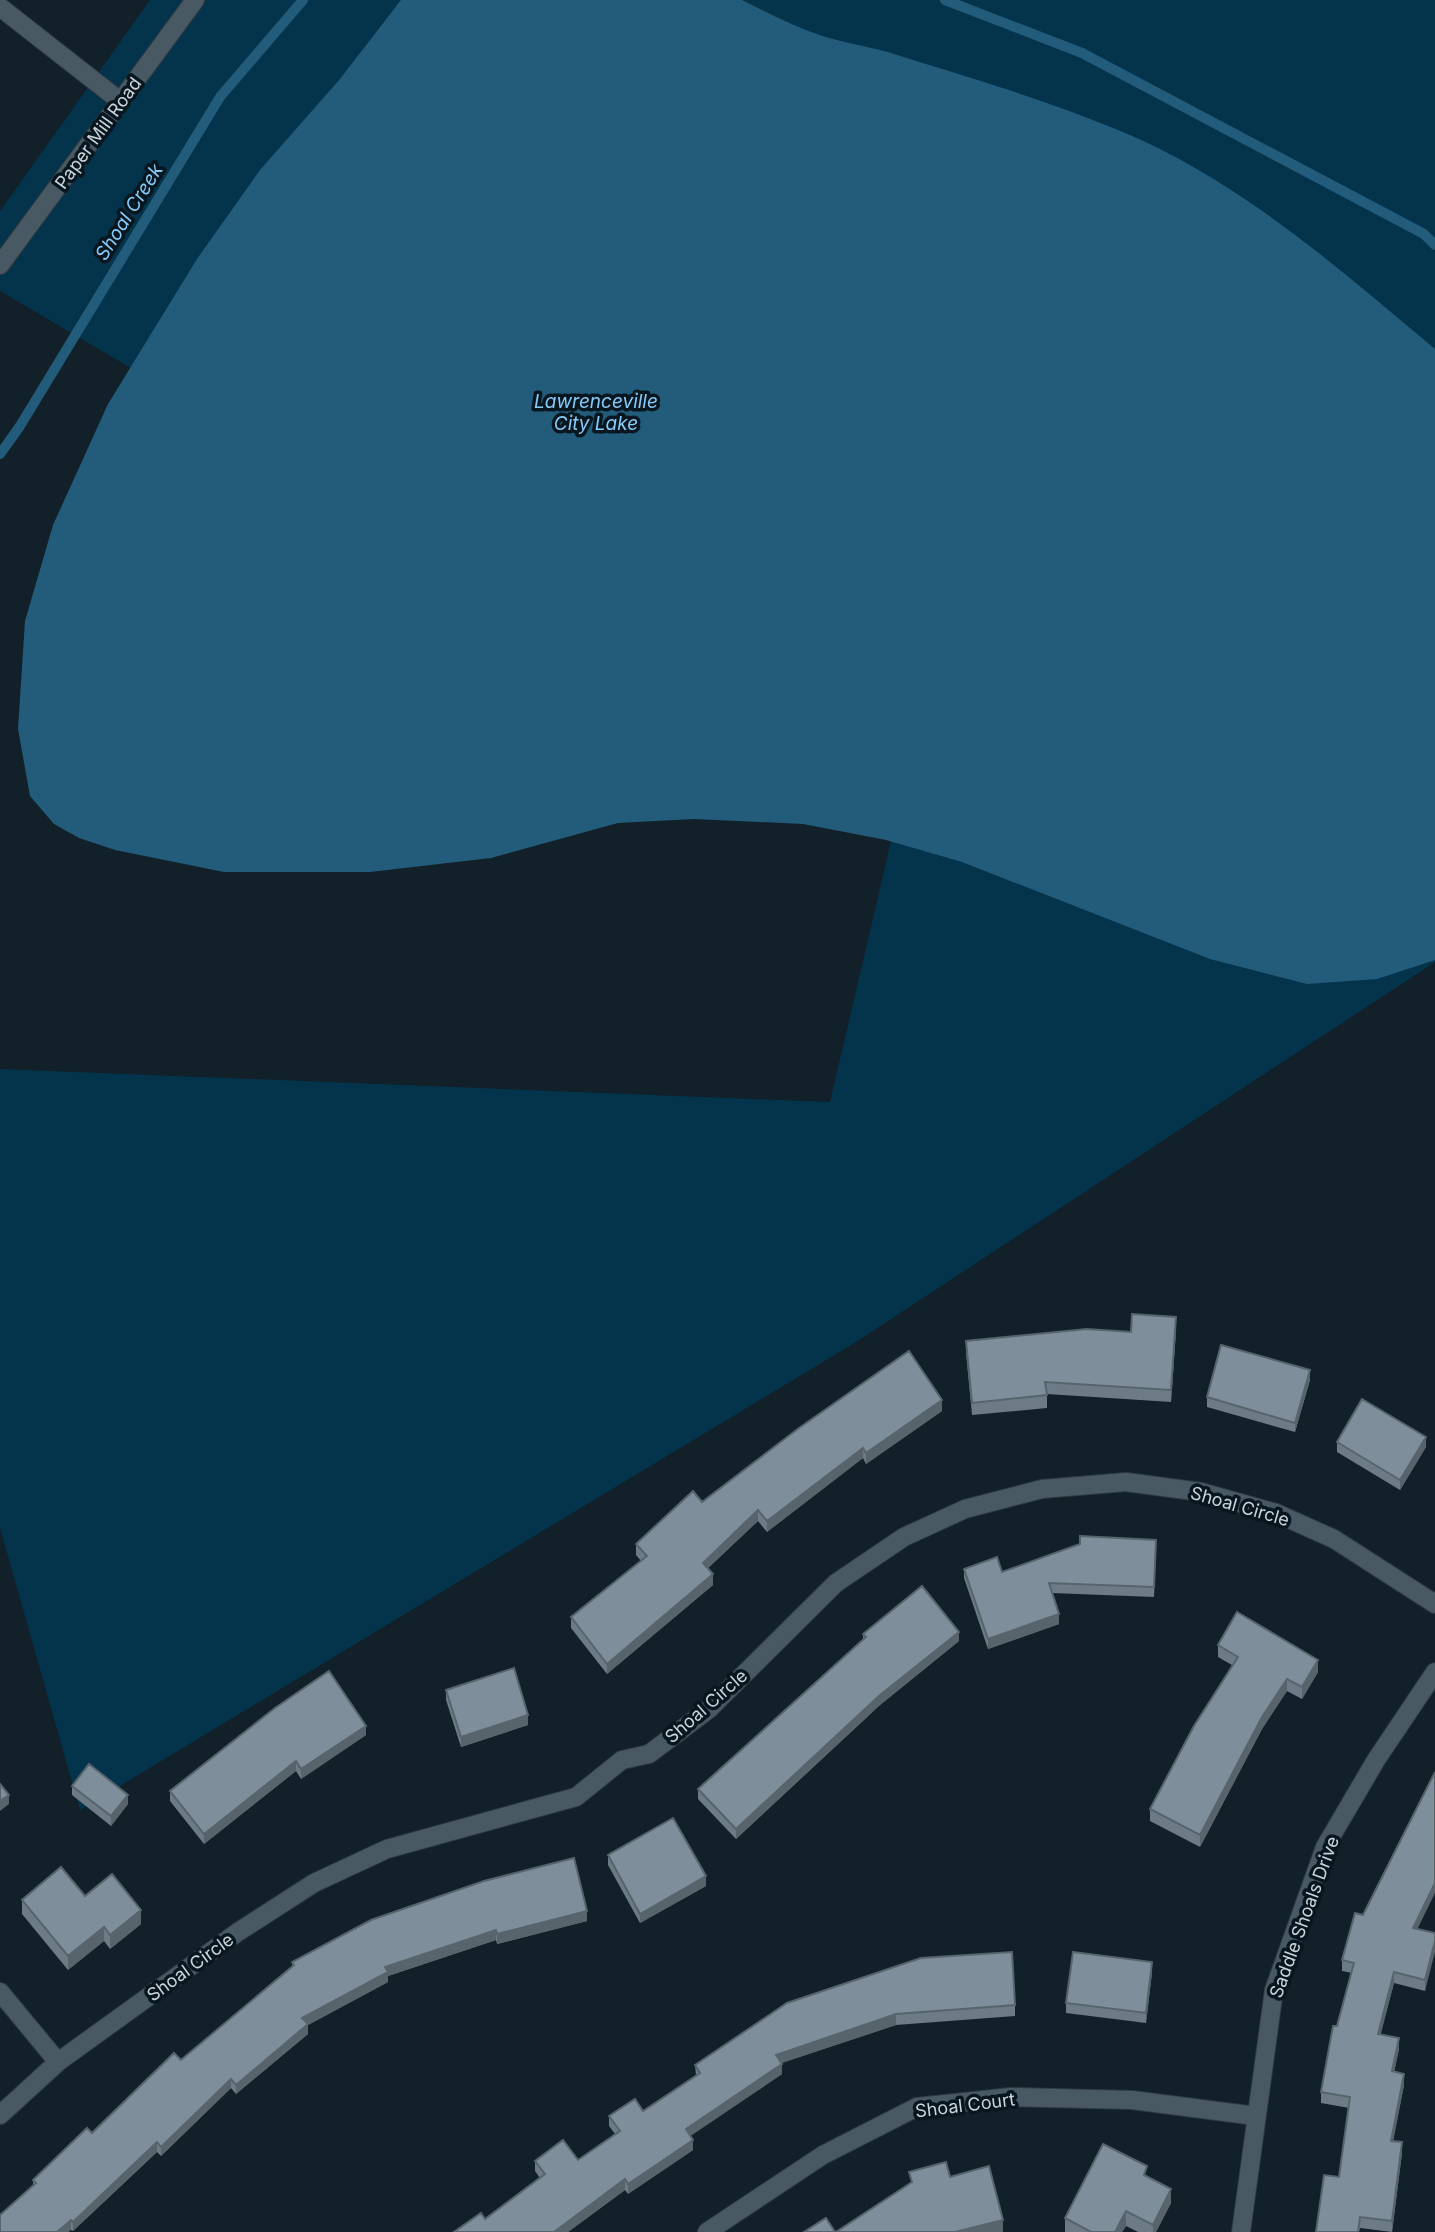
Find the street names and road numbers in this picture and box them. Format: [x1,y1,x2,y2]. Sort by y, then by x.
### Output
street label: Paper Mill Road [50,73,146,193]
street label: Shoal Circle [1188,1482,1292,1530]
street label: Shoal Circle [661,1665,751,1747]
street label: Saddle Shoals Drive [1265,1833,1343,2001]
street label: Shoal Circle [143,1929,237,2005]
street label: Shoal Court [914,2088,1016,2122]

